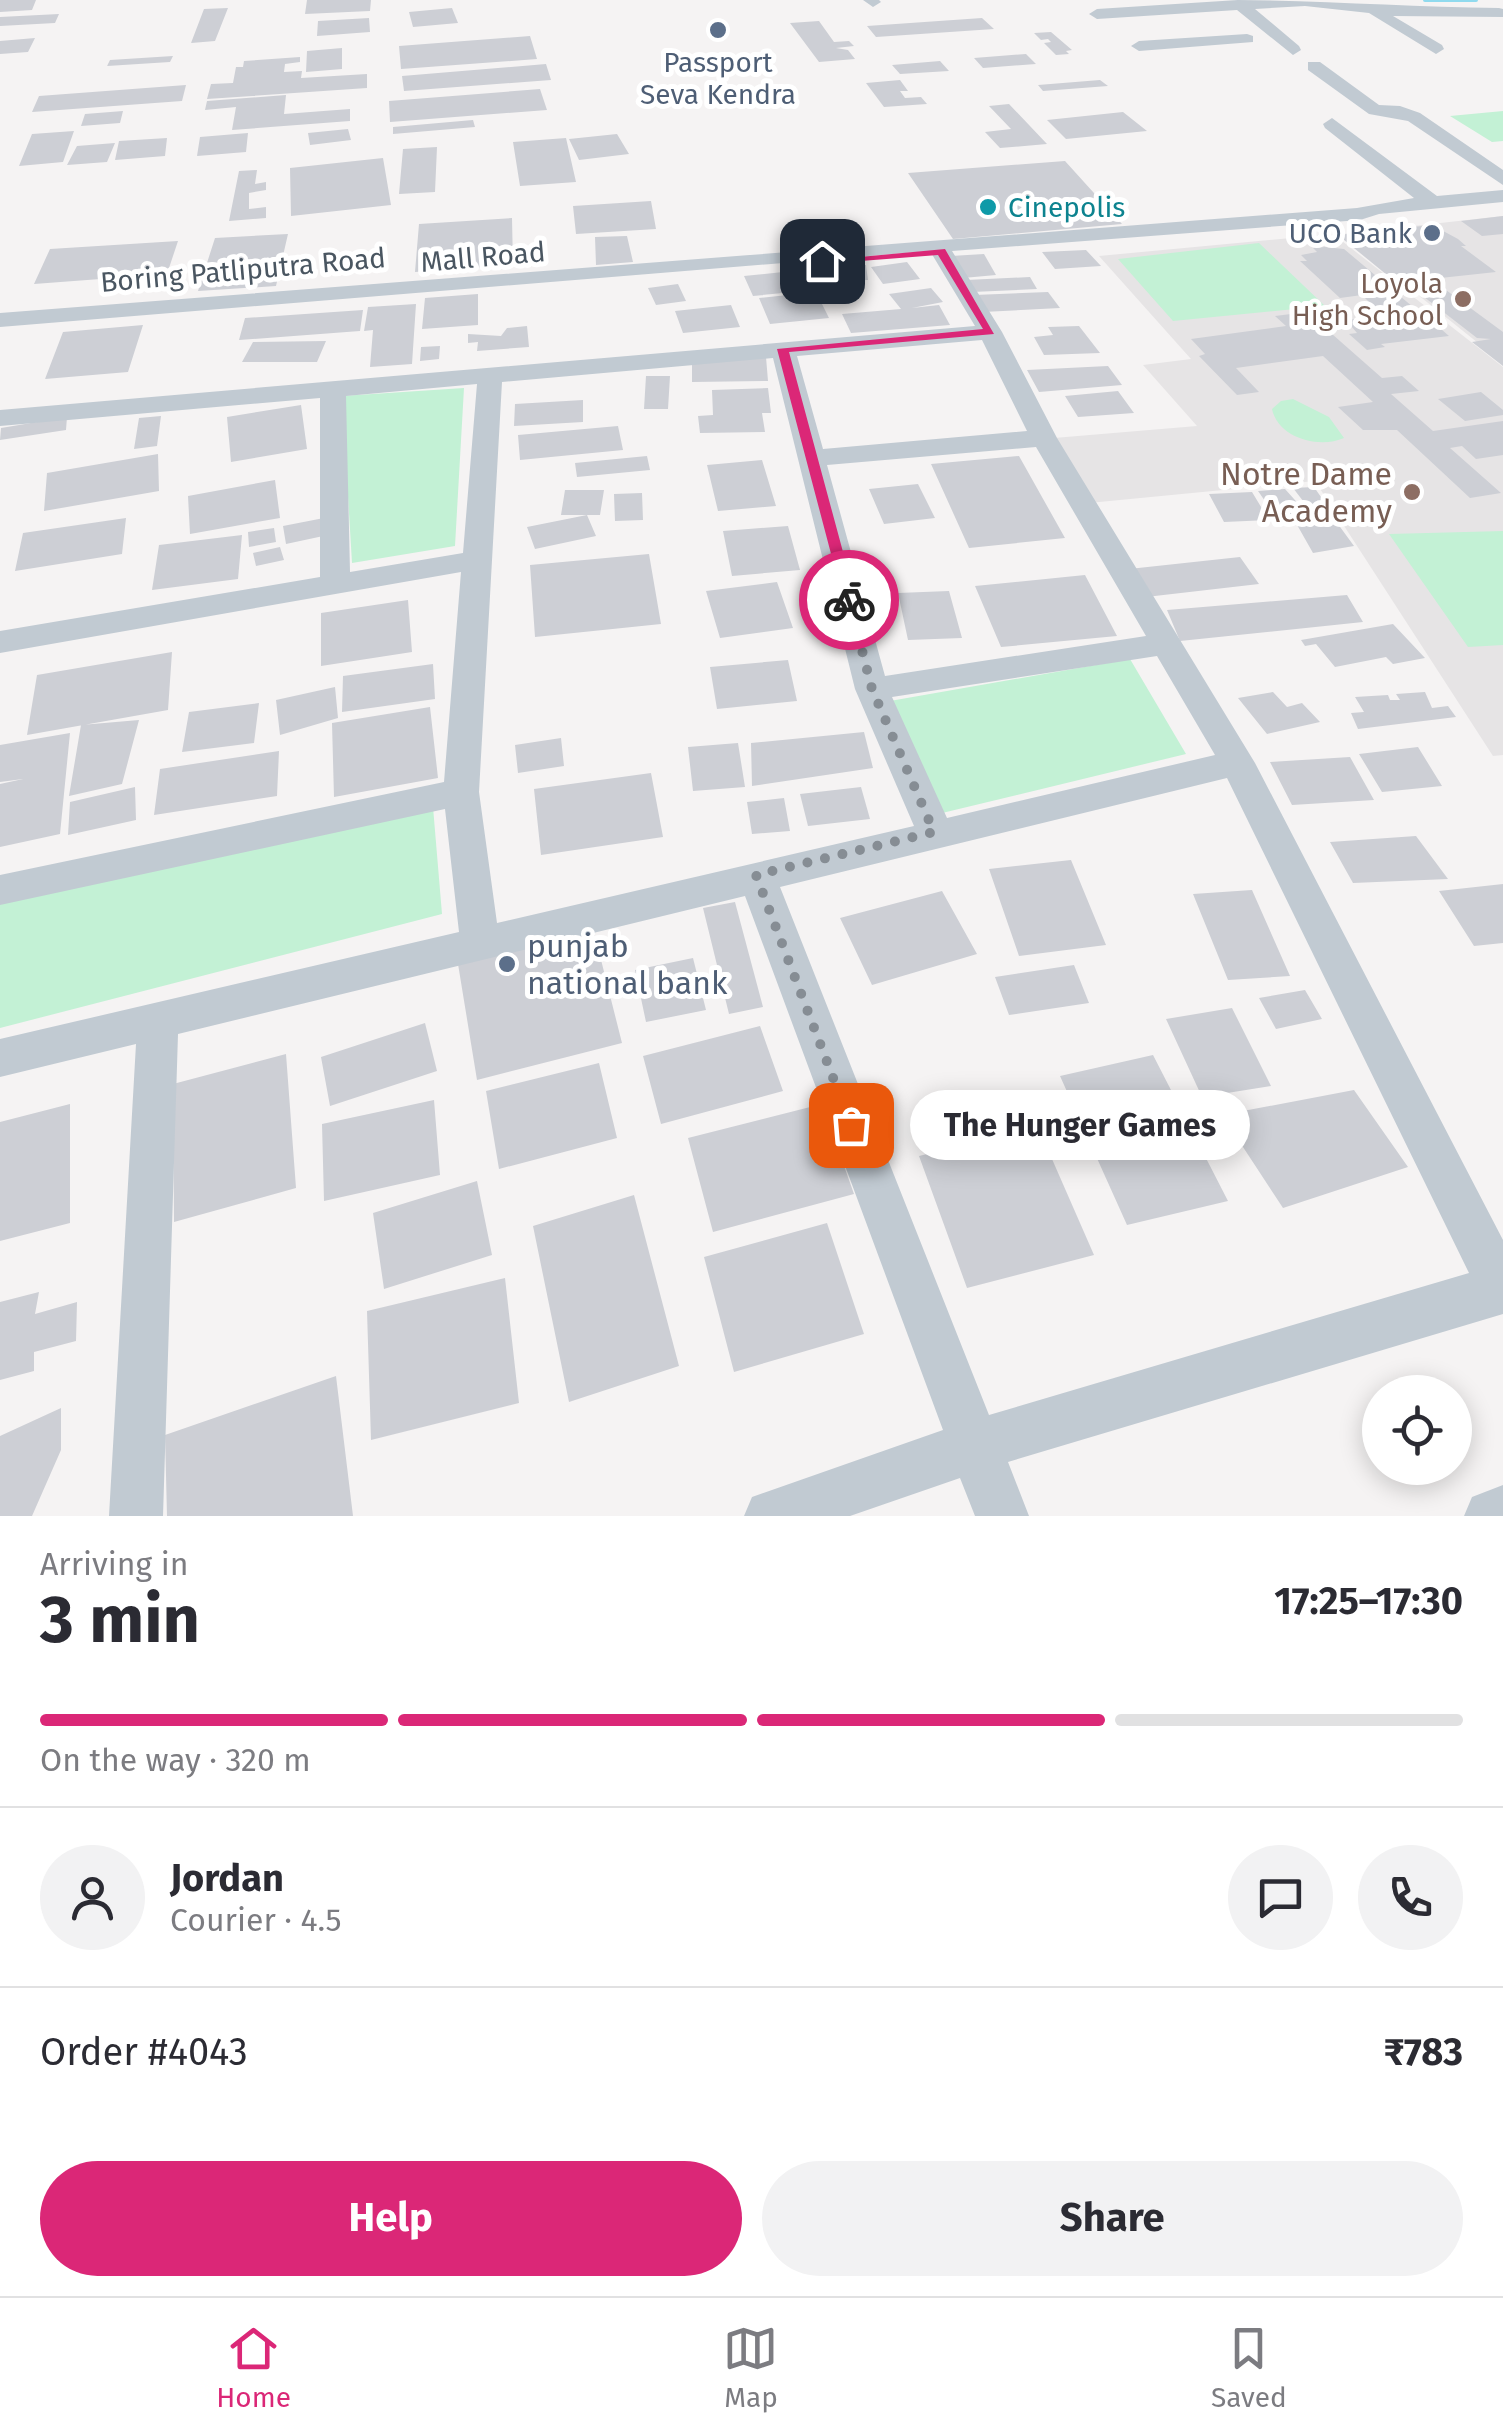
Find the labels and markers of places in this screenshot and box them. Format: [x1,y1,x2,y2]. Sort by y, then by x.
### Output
marker: Passport Seva Kendra [707,19,729,41]
place label: Passport Seva Kendra [640,46,796,111]
place label: Cinepolis [1008,191,1125,224]
marker: Cinepolis [977,196,999,218]
place label: UCO Bank [1289,217,1413,250]
pin [780,219,865,304]
marker: UCO Bank [1421,222,1443,244]
place label: Loyola High School [1292,267,1443,332]
marker: Loyola High School [1452,288,1474,310]
place label: Notre Dame Academy [1220,455,1392,530]
marker: Notre Dame Academy [1401,481,1423,503]
place label: punjab national bank [527,927,728,1002]
marker: punjab national bank [496,953,518,975]
pin [809,1083,894,1168]
callout: The Hunger Games [911,1090,1251,1160]

